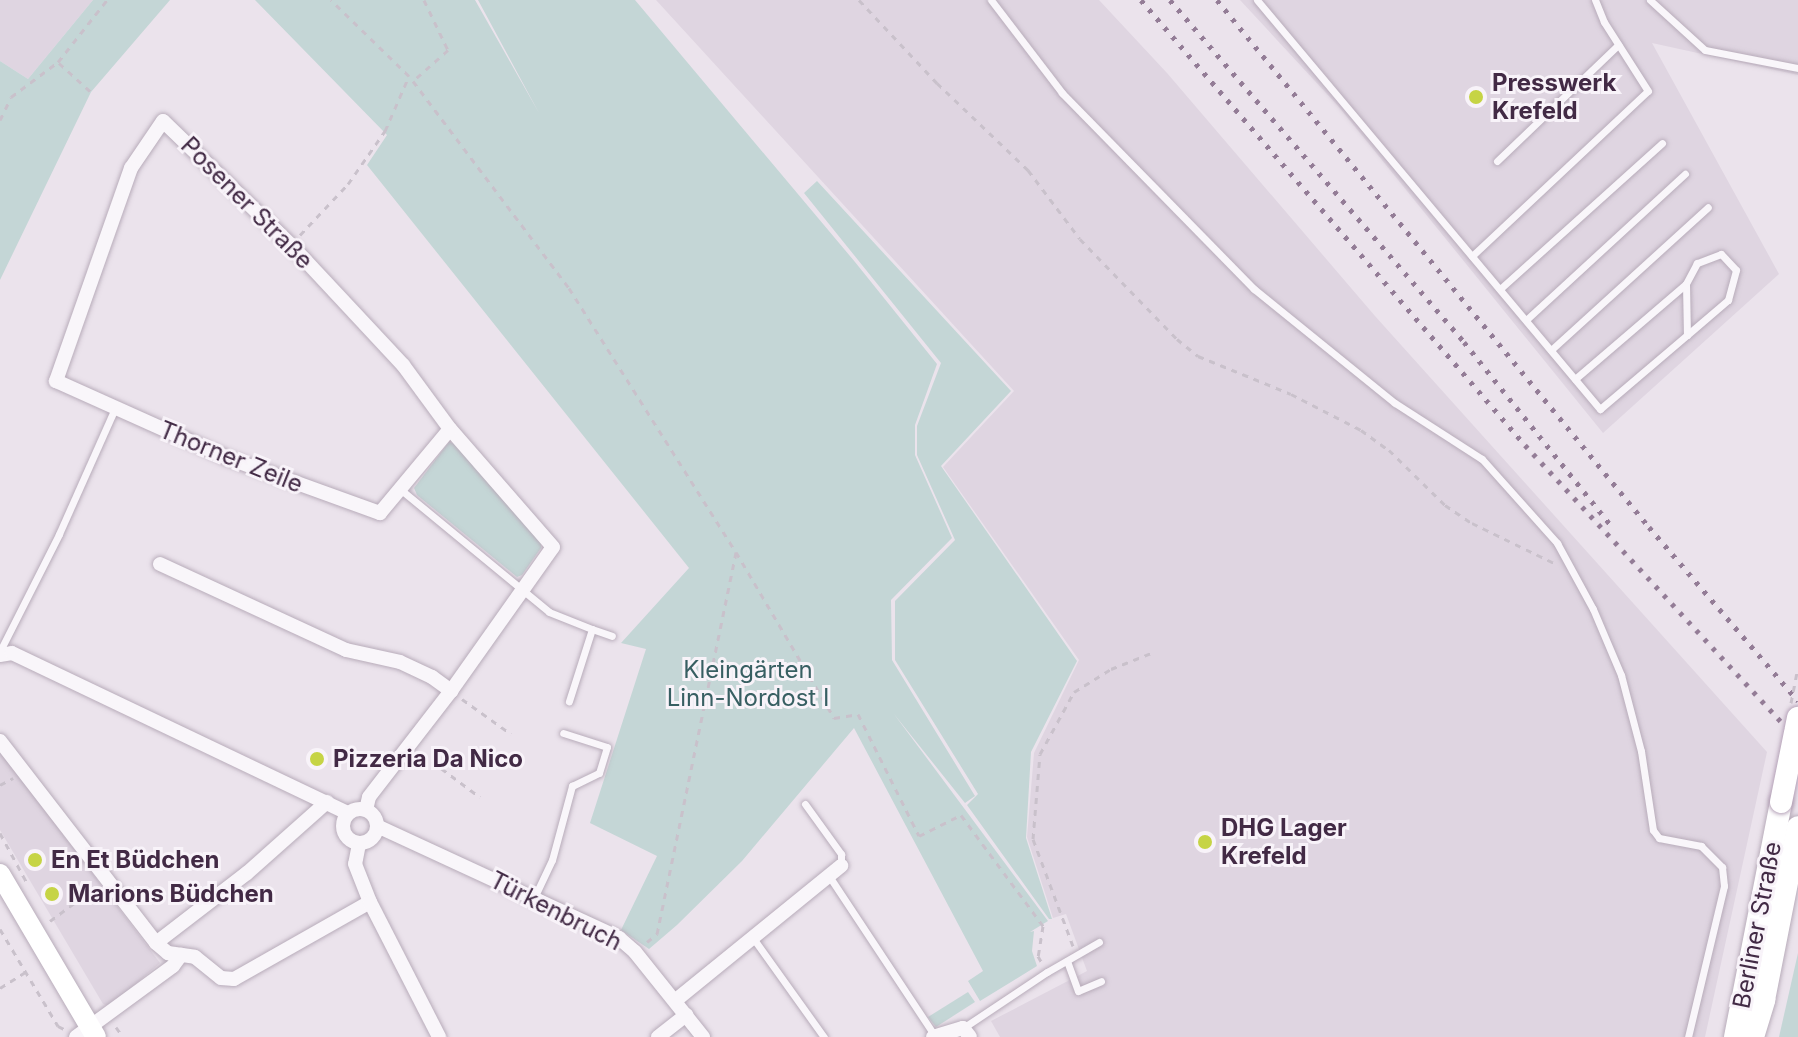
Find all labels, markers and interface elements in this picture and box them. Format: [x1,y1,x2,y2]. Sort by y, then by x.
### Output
place label: Presswerk Krefeld [1492,69,1616,125]
marker: Presswerk Krefeld [1467,88,1485,106]
street label: Posener Straße [175,131,319,275]
street label: Thorner Zeile [155,415,307,499]
park label: Kleingärten Linn-Nordost I [667,656,829,712]
place label: Pizzeria Da Nico [333,745,523,773]
marker: Pizzeria Da Nico [308,750,326,768]
place label: DHG Lager Krefeld [1221,814,1347,870]
marker: DHG Lager Krefeld [1196,833,1214,851]
street label: Berliner Straße [1727,839,1787,1011]
place label: En Et Büdchen [51,846,220,874]
marker: En Et Büdchen [26,851,44,869]
street label: Türkenbruch [485,865,627,957]
place label: Marions Büdchen [68,880,274,908]
marker: Marions Büdchen [43,885,61,903]

